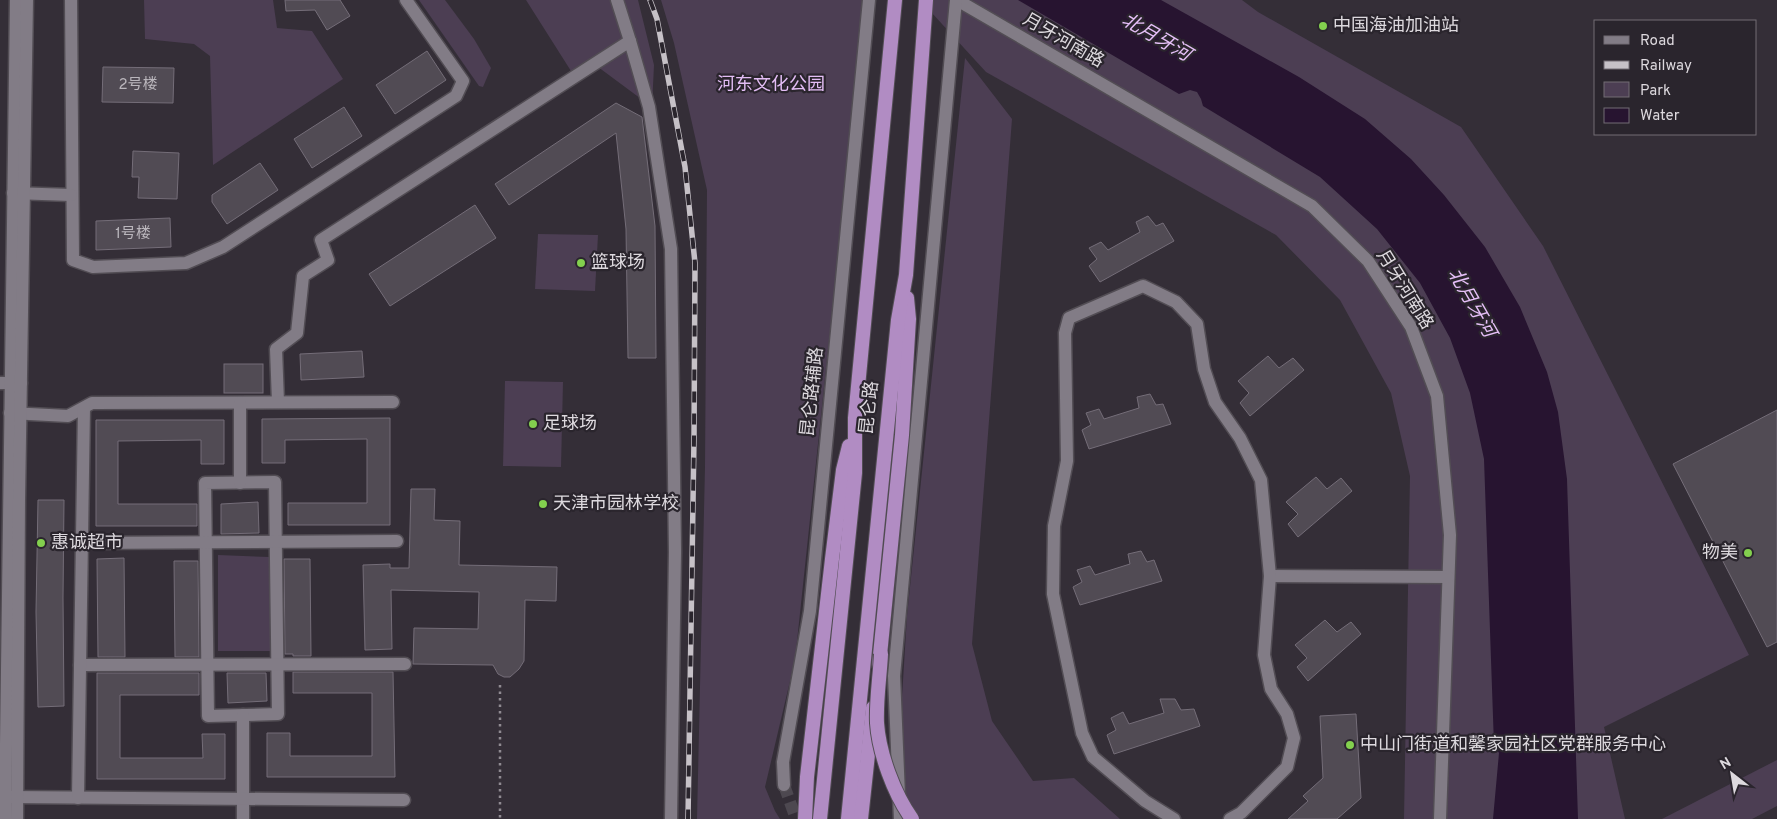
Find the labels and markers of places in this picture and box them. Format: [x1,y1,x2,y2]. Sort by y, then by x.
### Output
place label: 中国海油加油站 [1333,15,1459,38]
marker: 中国海油加油站 [1317,20,1329,32]
place label: 篮球场 [591,252,645,275]
marker: 篮球场 [575,257,587,269]
place label: 足球场 [543,413,597,436]
marker: 足球场 [527,418,539,430]
place label: 天津市园林学校 [553,493,679,516]
marker: 天津市园林学校 [537,498,549,510]
place label: 惠诚超市 [51,532,123,555]
marker: 惠诚超市 [35,537,47,549]
place label: 物美 [1702,542,1738,565]
marker: 物美 [1742,547,1754,559]
place label: 中山门街道和馨家园社区党群服务中心 [1360,734,1666,757]
marker: 中山门街道和馨家园社区党群服务中心 [1344,739,1356,751]

